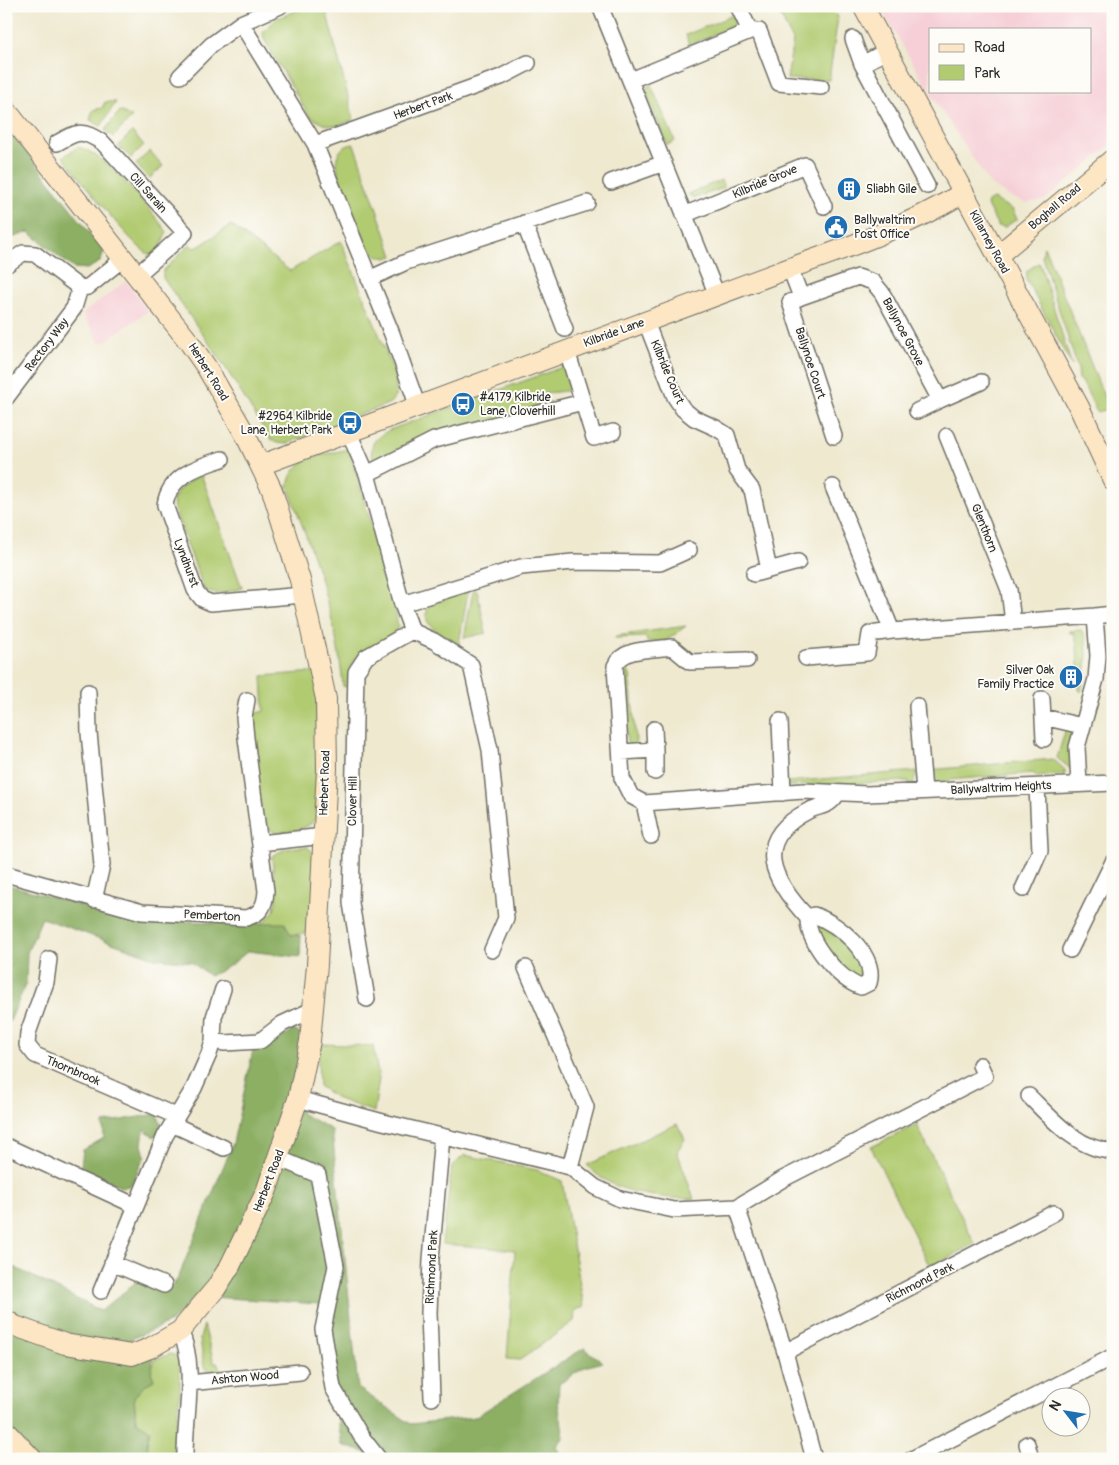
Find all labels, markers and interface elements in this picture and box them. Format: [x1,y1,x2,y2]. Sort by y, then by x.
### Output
legend [929,28,1092,92]
text: Road [974,38,1005,57]
text: Park [974,64,1001,83]
street label: Herbert Park [391,88,455,124]
street label: Kilbride Grove [730,162,800,202]
street label: Cill Sarain [126,170,170,216]
building icon: Sliabh Gile [836,176,862,202]
street label: Boghall Road [1026,181,1084,233]
place label: Sliabh Gile [866,182,917,197]
street label: Killarney Road [965,208,1013,276]
place label: Ballywaltrim Post Office [854,213,916,242]
public building icon: Ballywaltrim Post Office [823,214,849,240]
street label: Ballynoe Grove [879,295,927,369]
street label: Rectory Way [22,315,72,375]
street label: Kilbride Lane [581,315,647,351]
street label: Ballynoe Court [791,325,829,401]
street label: Kilbride Court [647,338,687,406]
street label: Herbert Road [184,340,232,404]
place label: #4179 Kilbride Lane, Cloverhill [479,390,556,419]
bus stop icon: #4179 Kilbride Lane, Cloverhill [450,391,476,417]
place label: #2964 Kilbride Lane, Herbert Park [240,409,332,438]
bus stop icon: #2964 Kilbride Lane, Herbert Park [337,410,363,436]
street label: Glenthorn [967,502,1001,555]
street label: Lyndhurst [170,537,202,590]
place label: Silver Oak Family Practice [977,663,1054,692]
building icon: Silver Oak Family Practice [1058,664,1084,690]
street label: Herbert Road [316,750,334,816]
street label: Clover Hill [345,776,361,826]
street label: Ballywaltrim Heights [950,778,1053,798]
street label: Pemberton [183,907,241,925]
street label: Thornbrook [44,1053,102,1089]
street label: Herbert Road [250,1148,288,1214]
street label: Richmond Park [423,1230,441,1304]
street label: Richmond Park [884,1260,956,1306]
street label: Ashton Wood [210,1368,280,1388]
north arrow [1042,1388,1092,1438]
text: N [1046,1397,1065,1414]

